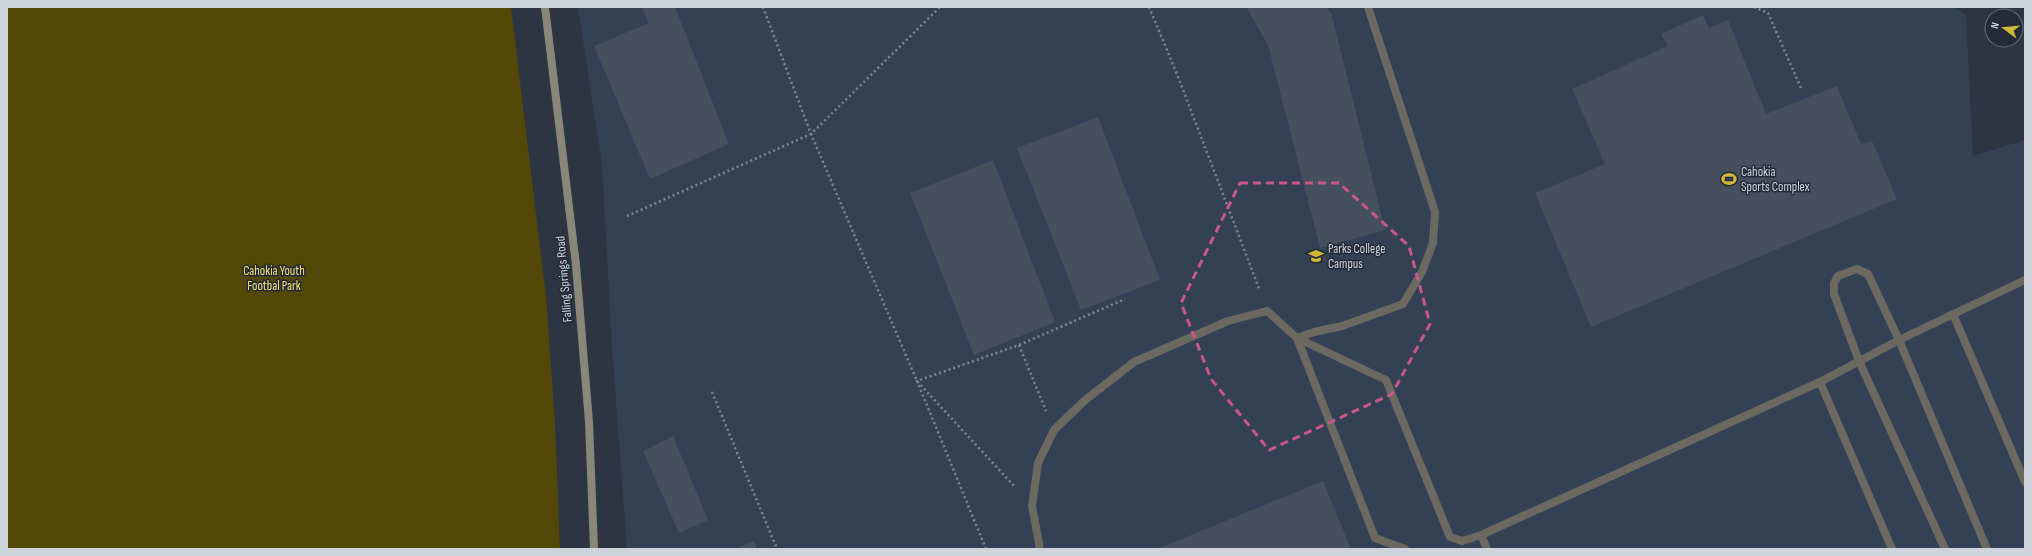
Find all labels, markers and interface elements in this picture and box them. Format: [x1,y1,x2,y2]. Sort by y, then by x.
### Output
north arrow [1984,8,2024,48]
text: N [1988,21,2002,30]
place label: Cahokia Sports Complex [1741,164,1810,195]
sports icon: Cahokia Sports Complex [1720,170,1738,188]
street label: Falling Springs Road [552,235,576,323]
place label: Parks College Campus [1328,241,1386,272]
school or university icon: Parks College Campus [1307,247,1325,265]
park label: Cahokia Youth Footbal Park [243,263,305,294]

